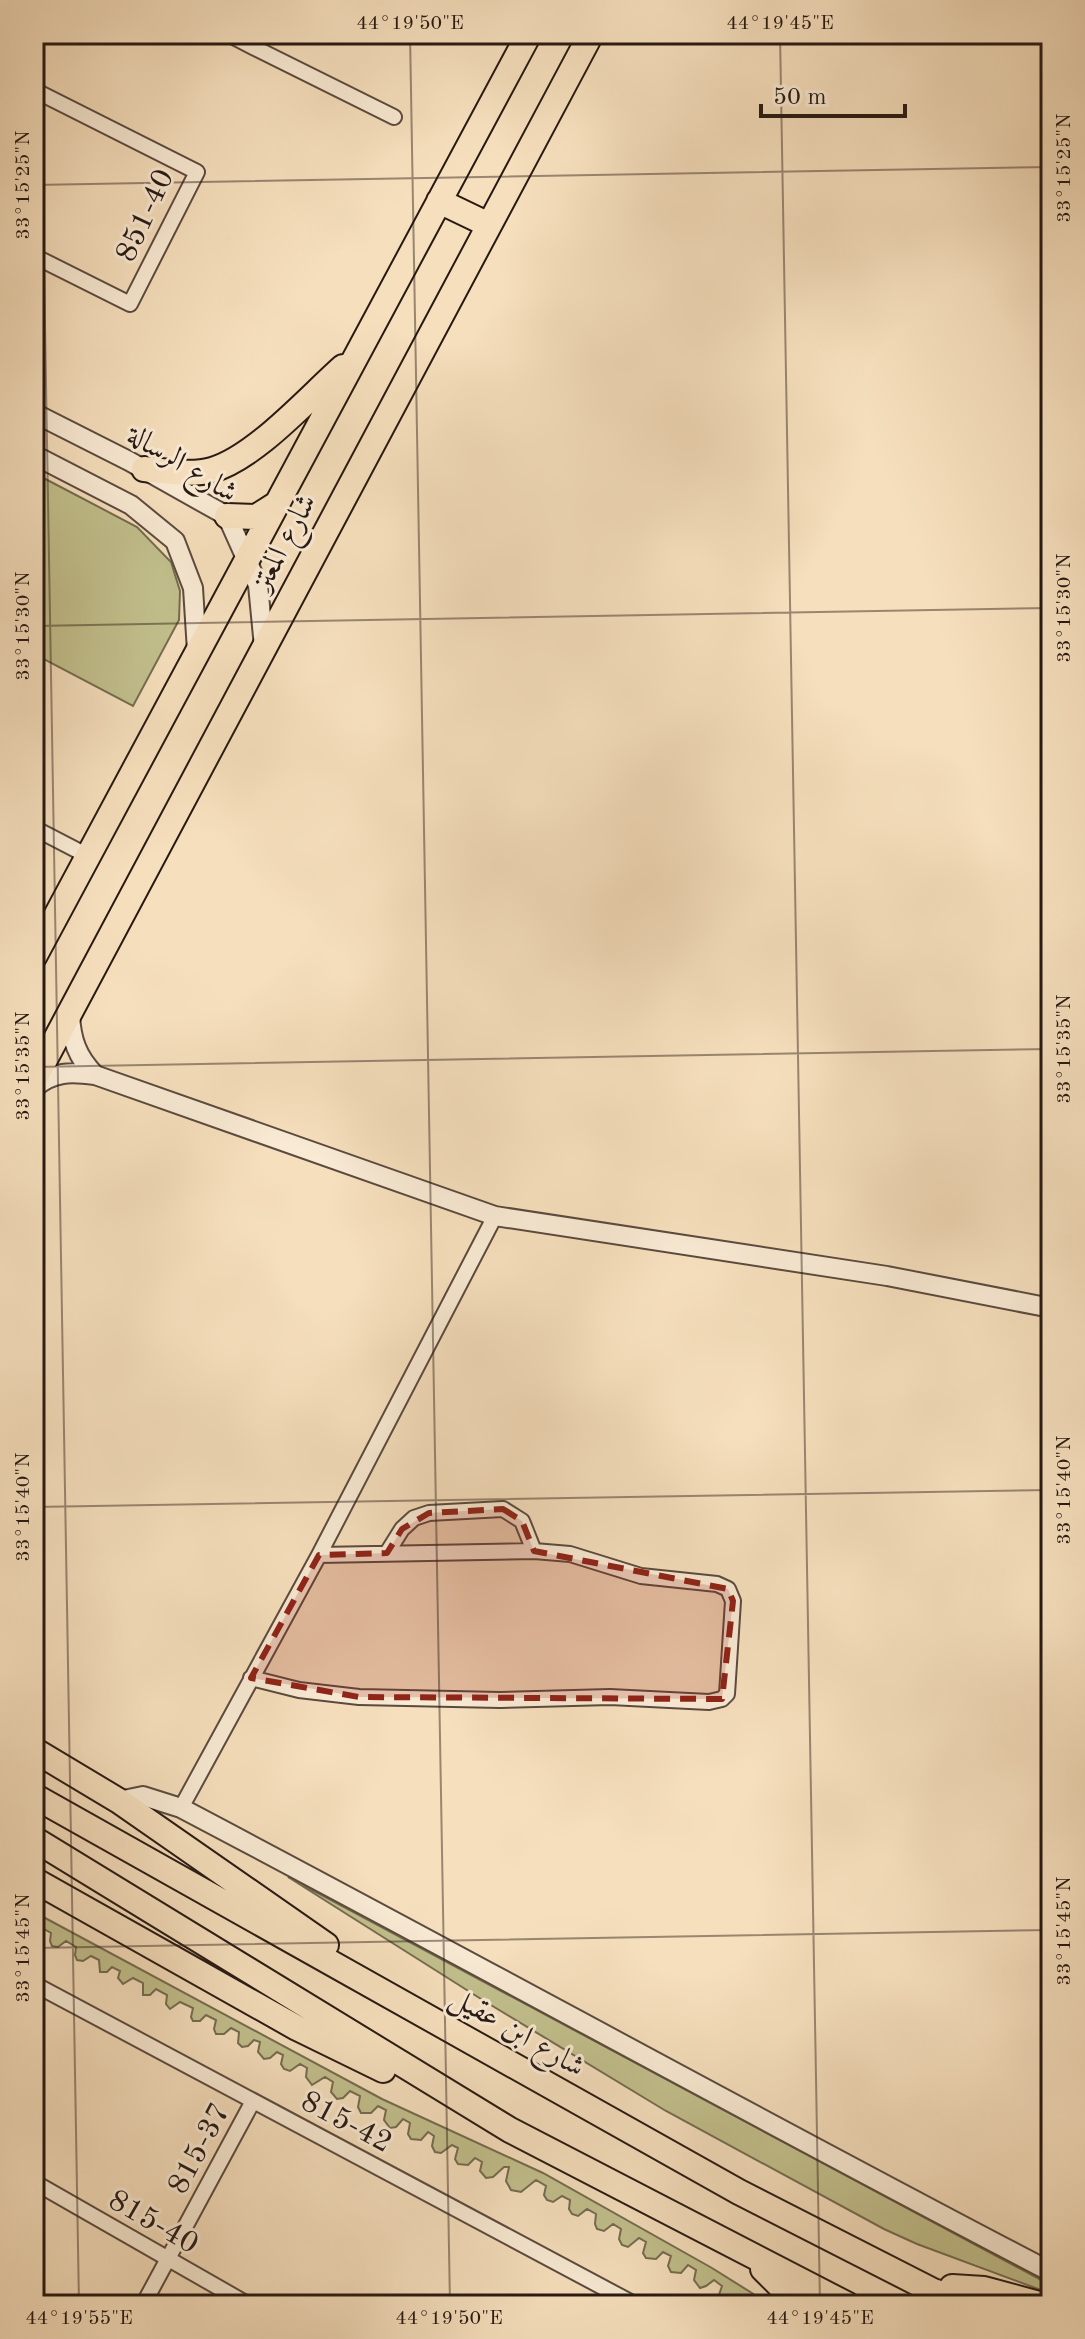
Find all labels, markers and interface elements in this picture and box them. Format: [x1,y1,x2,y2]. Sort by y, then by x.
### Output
text: 44°19'50"E [356,14,464,34]
text: 44°19'45"E [726,14,834,34]
scale bar [761,68,905,118]
text: 50 m [773,86,827,110]
text: 33°15'25"N [1055,113,1075,223]
text: 33°15'25"N [14,130,34,240]
street label: 851-40 [111,165,180,267]
street label: شارع الرسالة [116,418,243,516]
street label: شارع المعتز [245,490,330,603]
text: 33°15'30"N [1055,553,1075,663]
text: 33°15'30"N [14,571,34,681]
text: 33°15'35"N [1055,994,1075,1104]
text: 33°15'35"N [14,1011,34,1121]
text: 33°15'40"N [1055,1435,1075,1545]
text: 33°15'40"N [14,1452,34,1562]
text: 33°15'45"N [1055,1876,1075,1986]
text: 33°15'45"N [14,1893,34,2003]
street label: شارع ابن عقيل [441,1982,589,2090]
street label: 815-42 [296,2086,396,2159]
street label: 815-37 [163,2099,236,2199]
street label: 815-40 [103,2185,203,2260]
text: 44°19'55"E [25,2309,133,2329]
text: 44°19'50"E [395,2309,503,2329]
text: 44°19'45"E [766,2309,874,2329]

